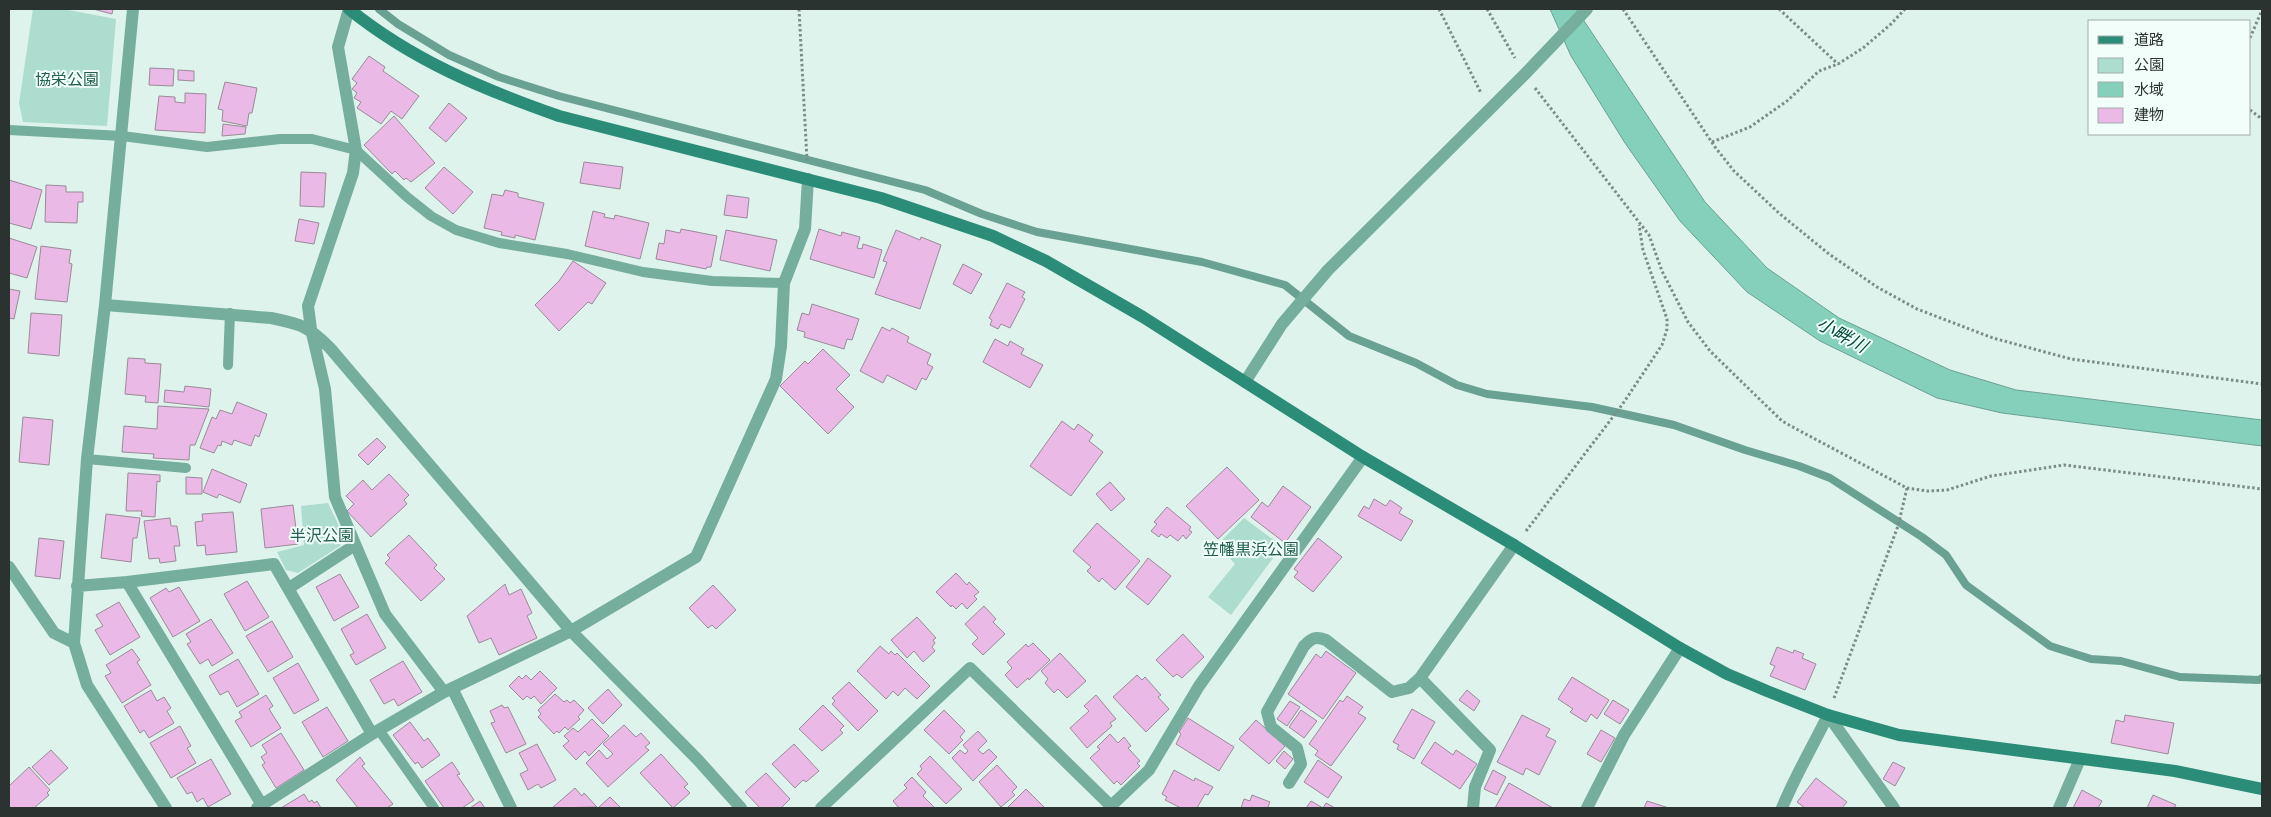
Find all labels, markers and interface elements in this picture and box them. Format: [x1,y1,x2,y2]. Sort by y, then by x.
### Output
legend [2088,20,2251,135]
text: 道路 [2134,30,2164,49]
text: 公園 [2134,55,2164,74]
park label: 協栄公園 [35,69,99,89]
text: 水域 [2134,80,2164,99]
text: 建物 [2134,105,2164,124]
water label: 小畔川 [1813,311,1873,359]
park label: 半沢公園 [290,525,354,545]
park label: 笠幡黒浜公園 [1203,539,1299,559]

